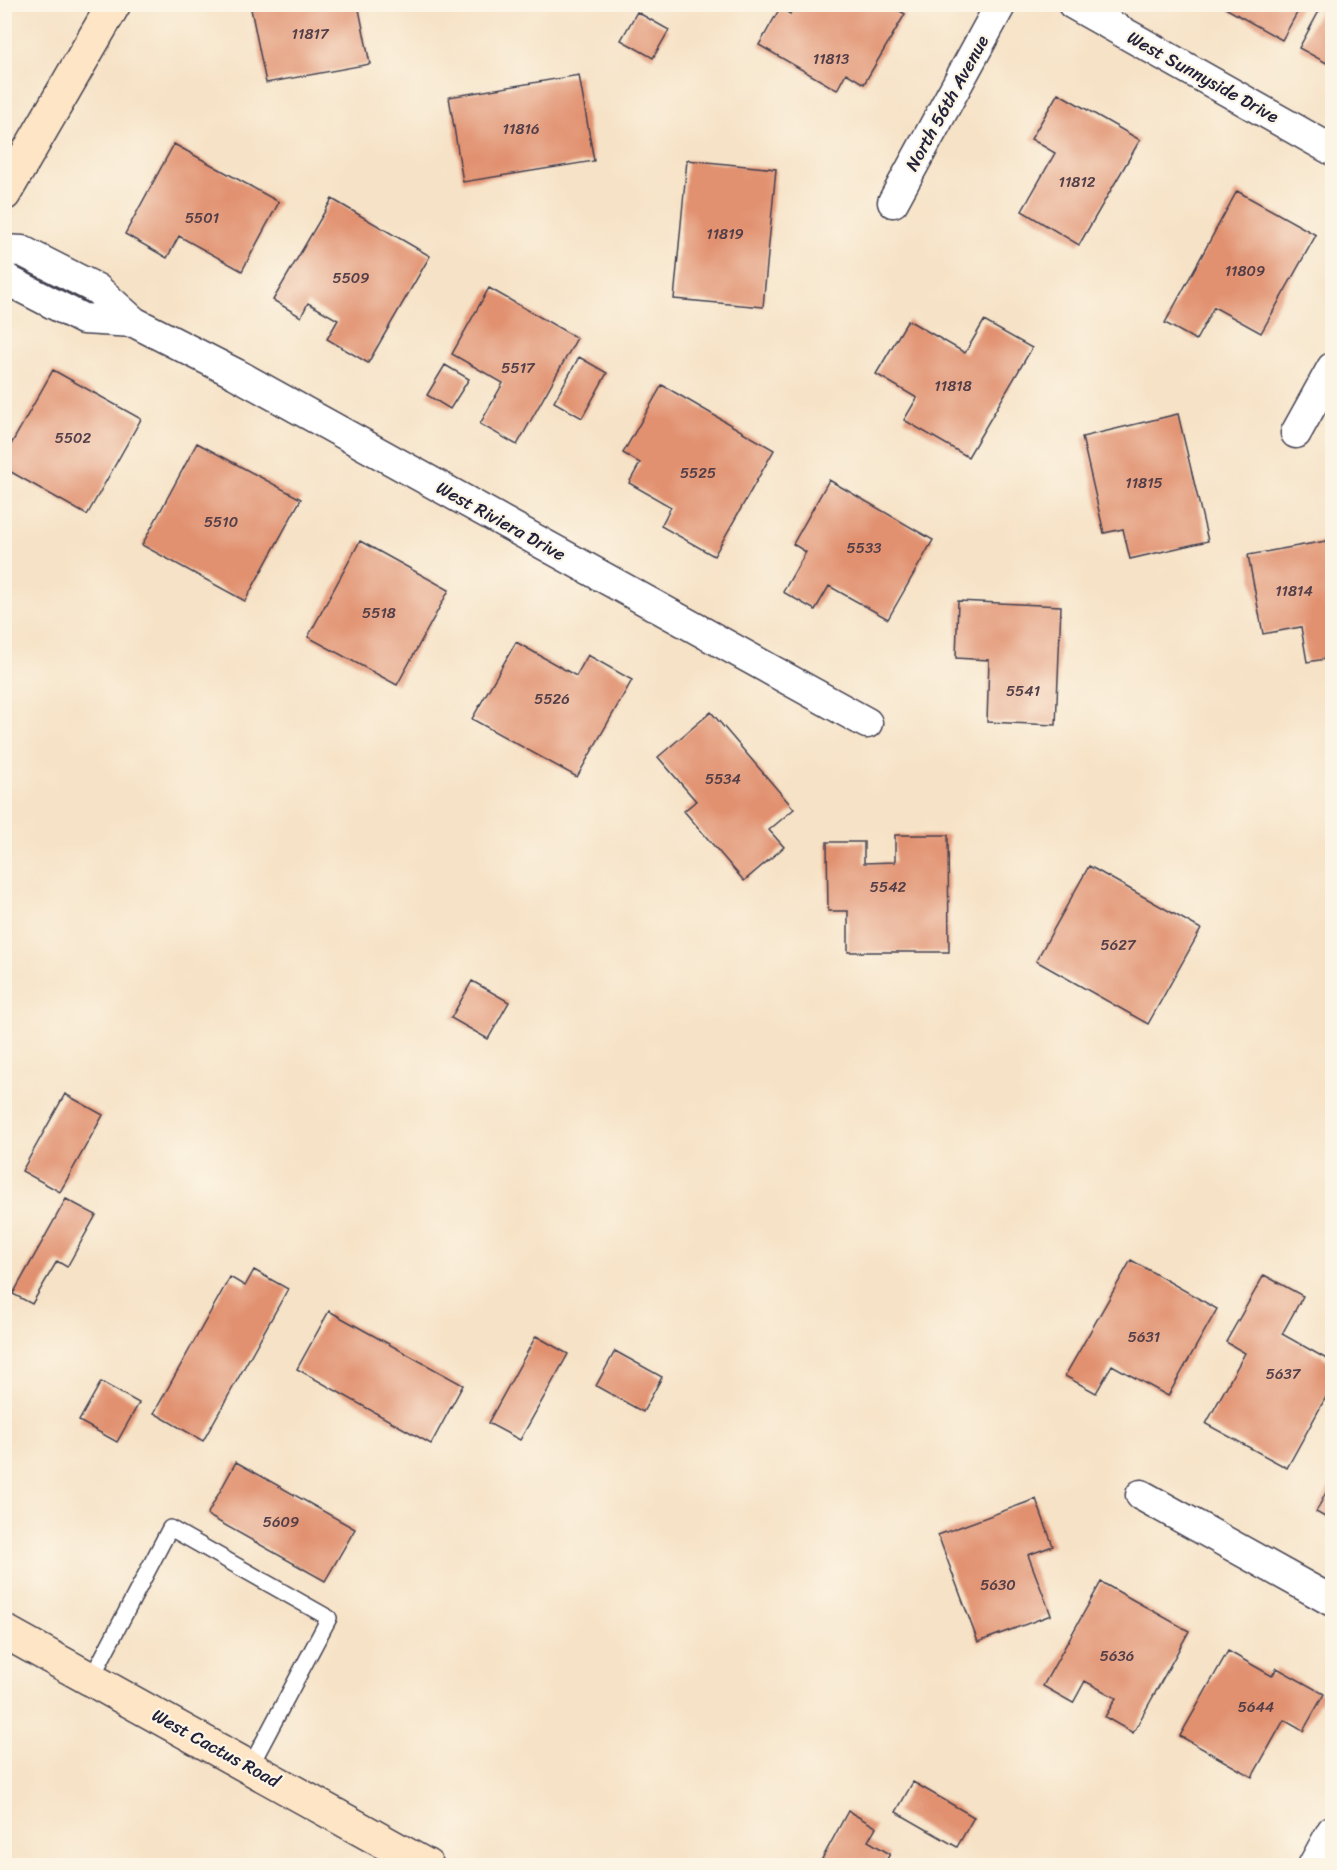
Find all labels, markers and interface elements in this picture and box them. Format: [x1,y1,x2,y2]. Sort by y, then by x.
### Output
house number: 11817 [292,21,330,47]
street label: West Sunnyside Drive [1121,22,1285,132]
street label: North 56th Avenue [896,29,998,177]
house number: 11813 [813,46,849,72]
house number: 11816 [503,116,539,142]
house number: 11812 [1058,169,1096,195]
house number: 5501 [185,205,219,231]
house number: 11819 [706,221,744,247]
house number: 11809 [1225,258,1265,284]
house number: 5509 [332,265,370,291]
house number: 5517 [501,355,536,381]
house number: 11818 [934,373,972,399]
house number: 5502 [55,425,92,451]
house number: 5525 [680,460,716,486]
house number: 11815 [1125,470,1163,496]
street label: West Riviera Drive [430,472,572,570]
house number: 5510 [204,509,238,535]
house number: 5533 [847,535,881,561]
house number: 11814 [1275,578,1313,604]
house number: 5518 [362,600,396,626]
house number: 5541 [1006,678,1040,704]
house number: 5526 [534,686,570,712]
house number: 5534 [705,766,741,792]
house number: 5542 [870,874,907,900]
house number: 5627 [1101,932,1137,958]
house number: 5631 [1128,1324,1160,1350]
house number: 5637 [1266,1361,1302,1387]
house number: 5609 [263,1509,299,1535]
house number: 5630 [980,1572,1016,1598]
house number: 5636 [1100,1643,1134,1669]
house number: 5644 [1238,1694,1274,1720]
street label: West Cactus Road [146,1700,287,1797]

